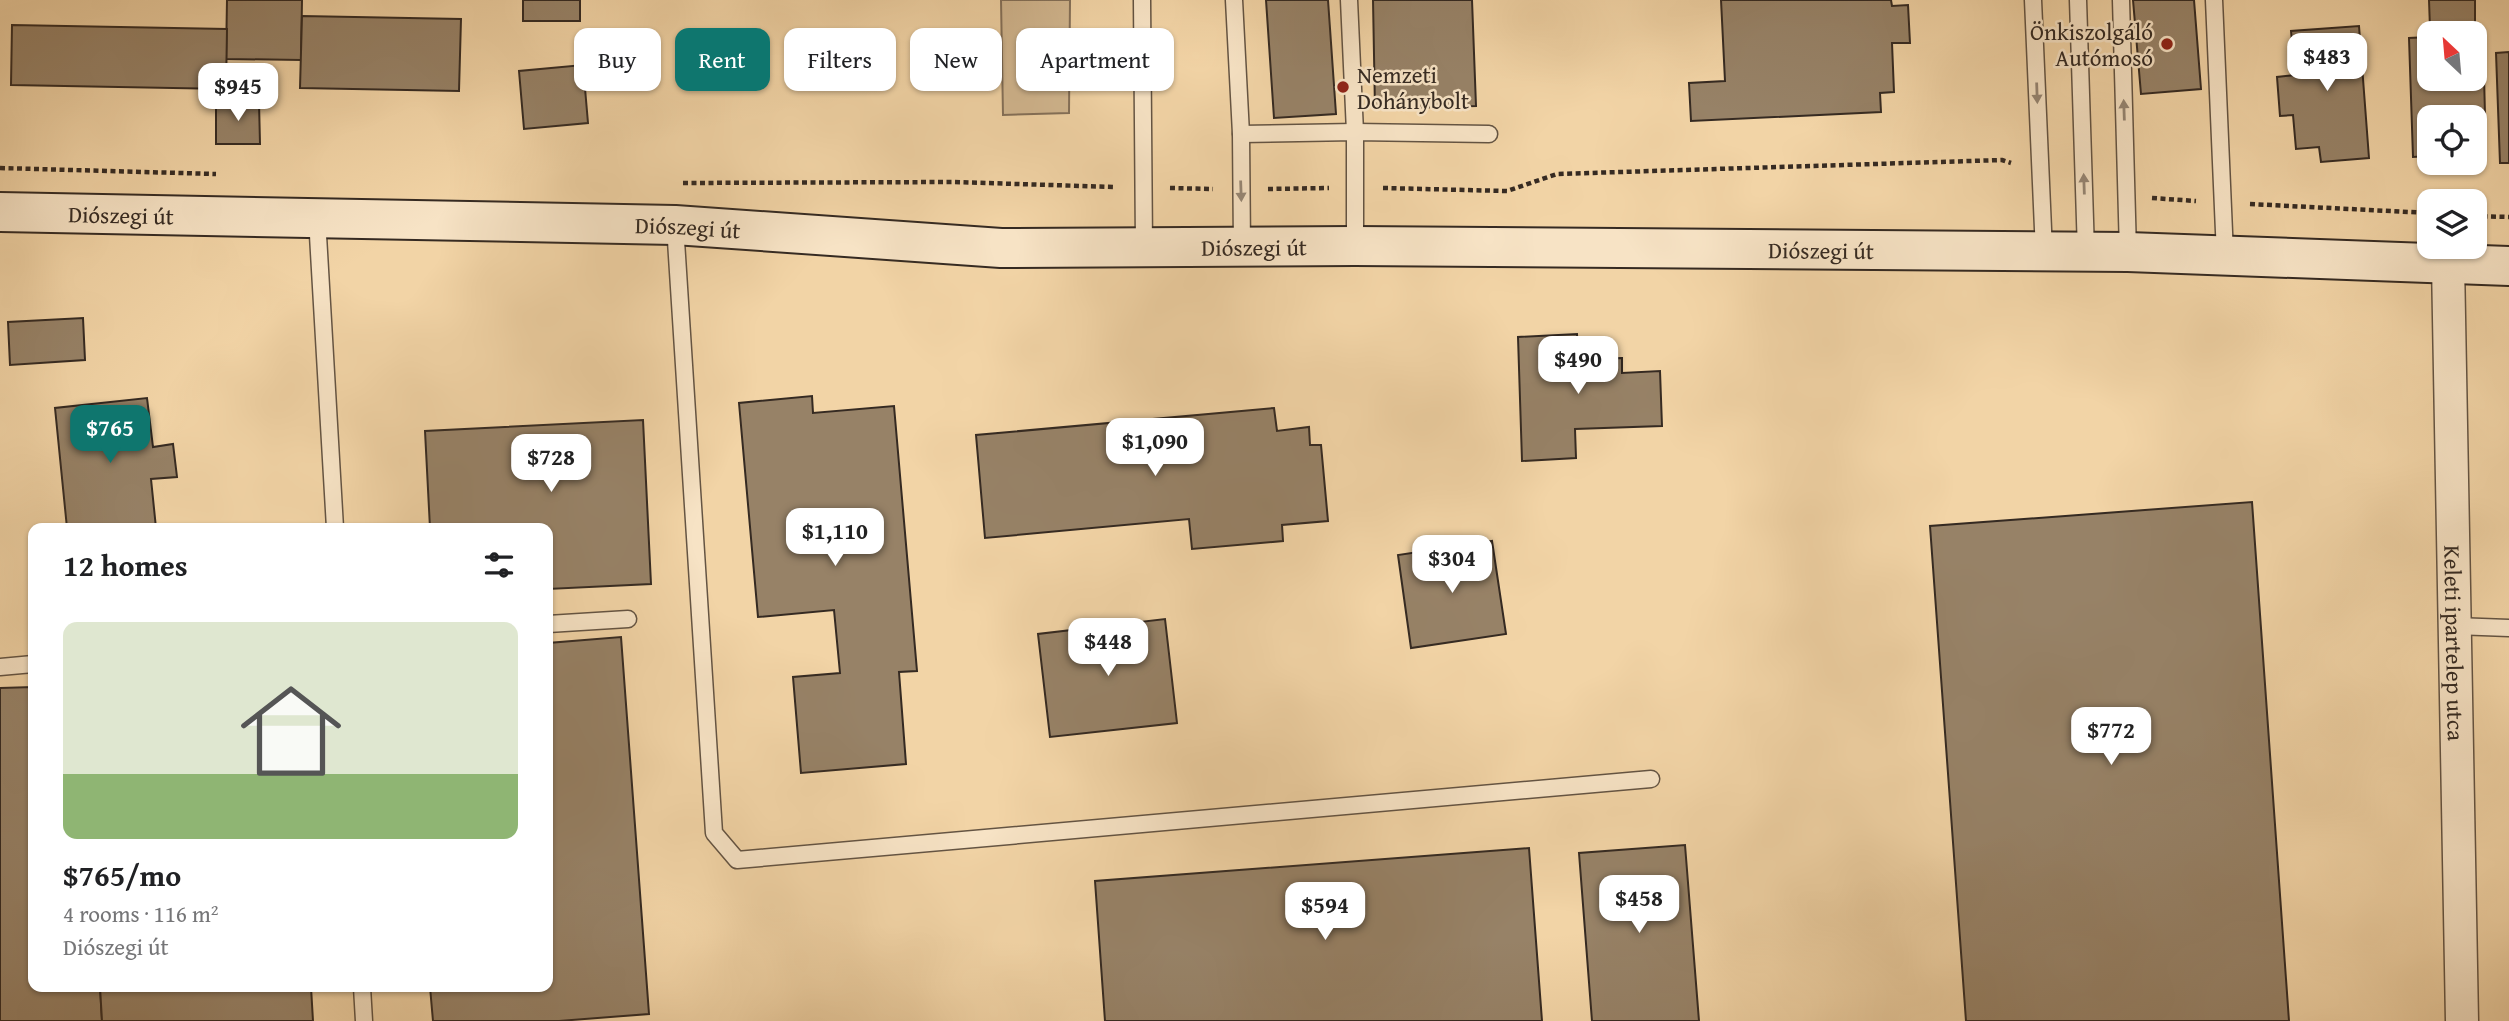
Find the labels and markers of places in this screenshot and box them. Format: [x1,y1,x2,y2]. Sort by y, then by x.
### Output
place label: Önkiszolgáló Autómosó [2030,15,2153,74]
pin: $483 [2286,34,2368,93]
marker: Önkiszolgáló Autómosó [2159,36,2175,52]
place label: Nemzeti Dohánybolt [1357,58,1469,117]
pin: $945 [197,64,279,123]
marker: Nemzeti Dohánybolt [1335,79,1351,95]
pin: $490 [1537,336,1619,396]
pin: $765 [69,406,151,465]
pin: $1,090 [1098,419,1212,478]
pin: $728 [510,434,592,494]
pin: $1,110 [778,508,892,568]
pin: $304 [1411,536,1493,595]
pin: $448 [1067,618,1149,678]
pin: $772 [2070,708,2152,767]
pin: $458 [1598,876,1680,935]
pin: $594 [1284,883,1366,942]

